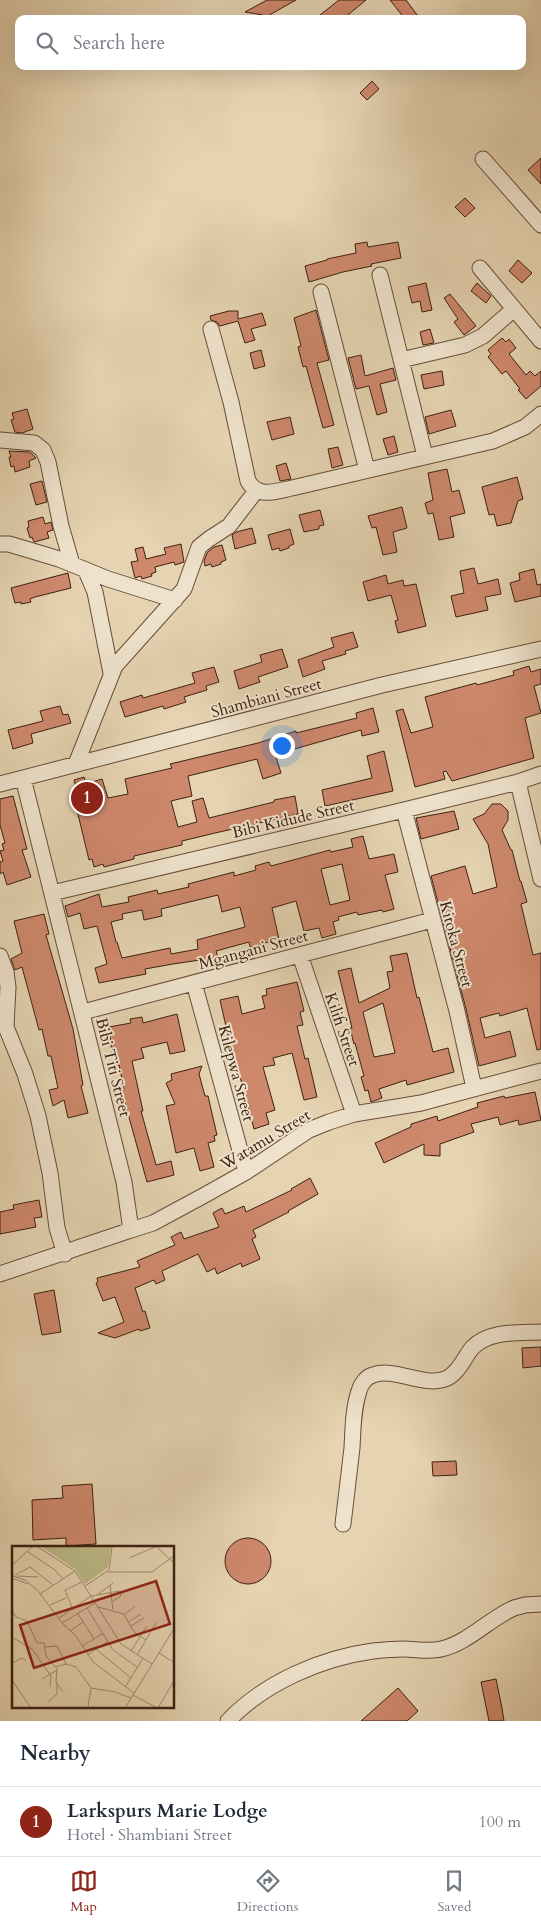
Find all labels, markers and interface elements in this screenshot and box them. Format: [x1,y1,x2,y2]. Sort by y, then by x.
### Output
search box [15,15,526,70]
icon: search [33,29,61,57]
text: Search here [73,30,165,56]
street label: Shambiani Street [209,673,324,723]
your location [269,733,295,759]
pin: 1 [71,779,103,817]
street label: Bibi Kidude Street [230,794,357,844]
street label: Kitoka Street [434,899,478,990]
street label: Mgangani Street [196,925,310,975]
street label: Kilifi Street [319,989,365,1069]
street label: Bibi Titi Street [90,1015,136,1119]
street label: Kilepwa Street [213,1023,259,1124]
street label: Watamu Street [215,1104,315,1176]
inset map [12,1546,175,1708]
text: Nearby [20,1739,91,1768]
text: Larkspurs Marie Lodge [67,1798,268,1824]
text: 1 [32,1811,40,1833]
text: 100 m [479,1811,521,1833]
text: Hotel · Shambiani Street [67,1824,232,1846]
tab: Map [70,1867,98,1916]
tab: Directions [237,1867,298,1916]
tab: Saved [437,1867,471,1916]

